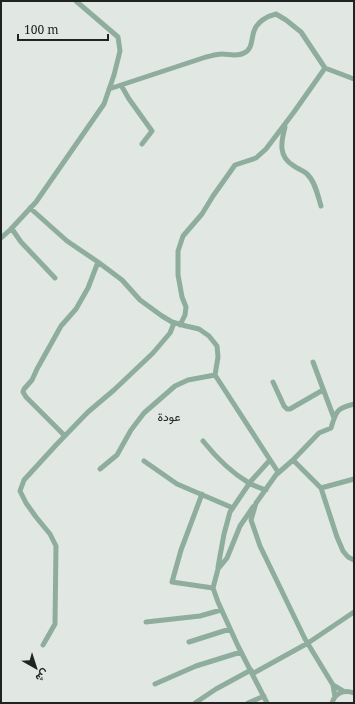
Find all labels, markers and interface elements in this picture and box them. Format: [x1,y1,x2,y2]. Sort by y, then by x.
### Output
scale bar [18,16,108,42]
text: 100 m [24,21,59,38]
district label: عودة [158,408,180,425]
north arrow [16,648,56,688]
text: ش [33,666,52,686]

